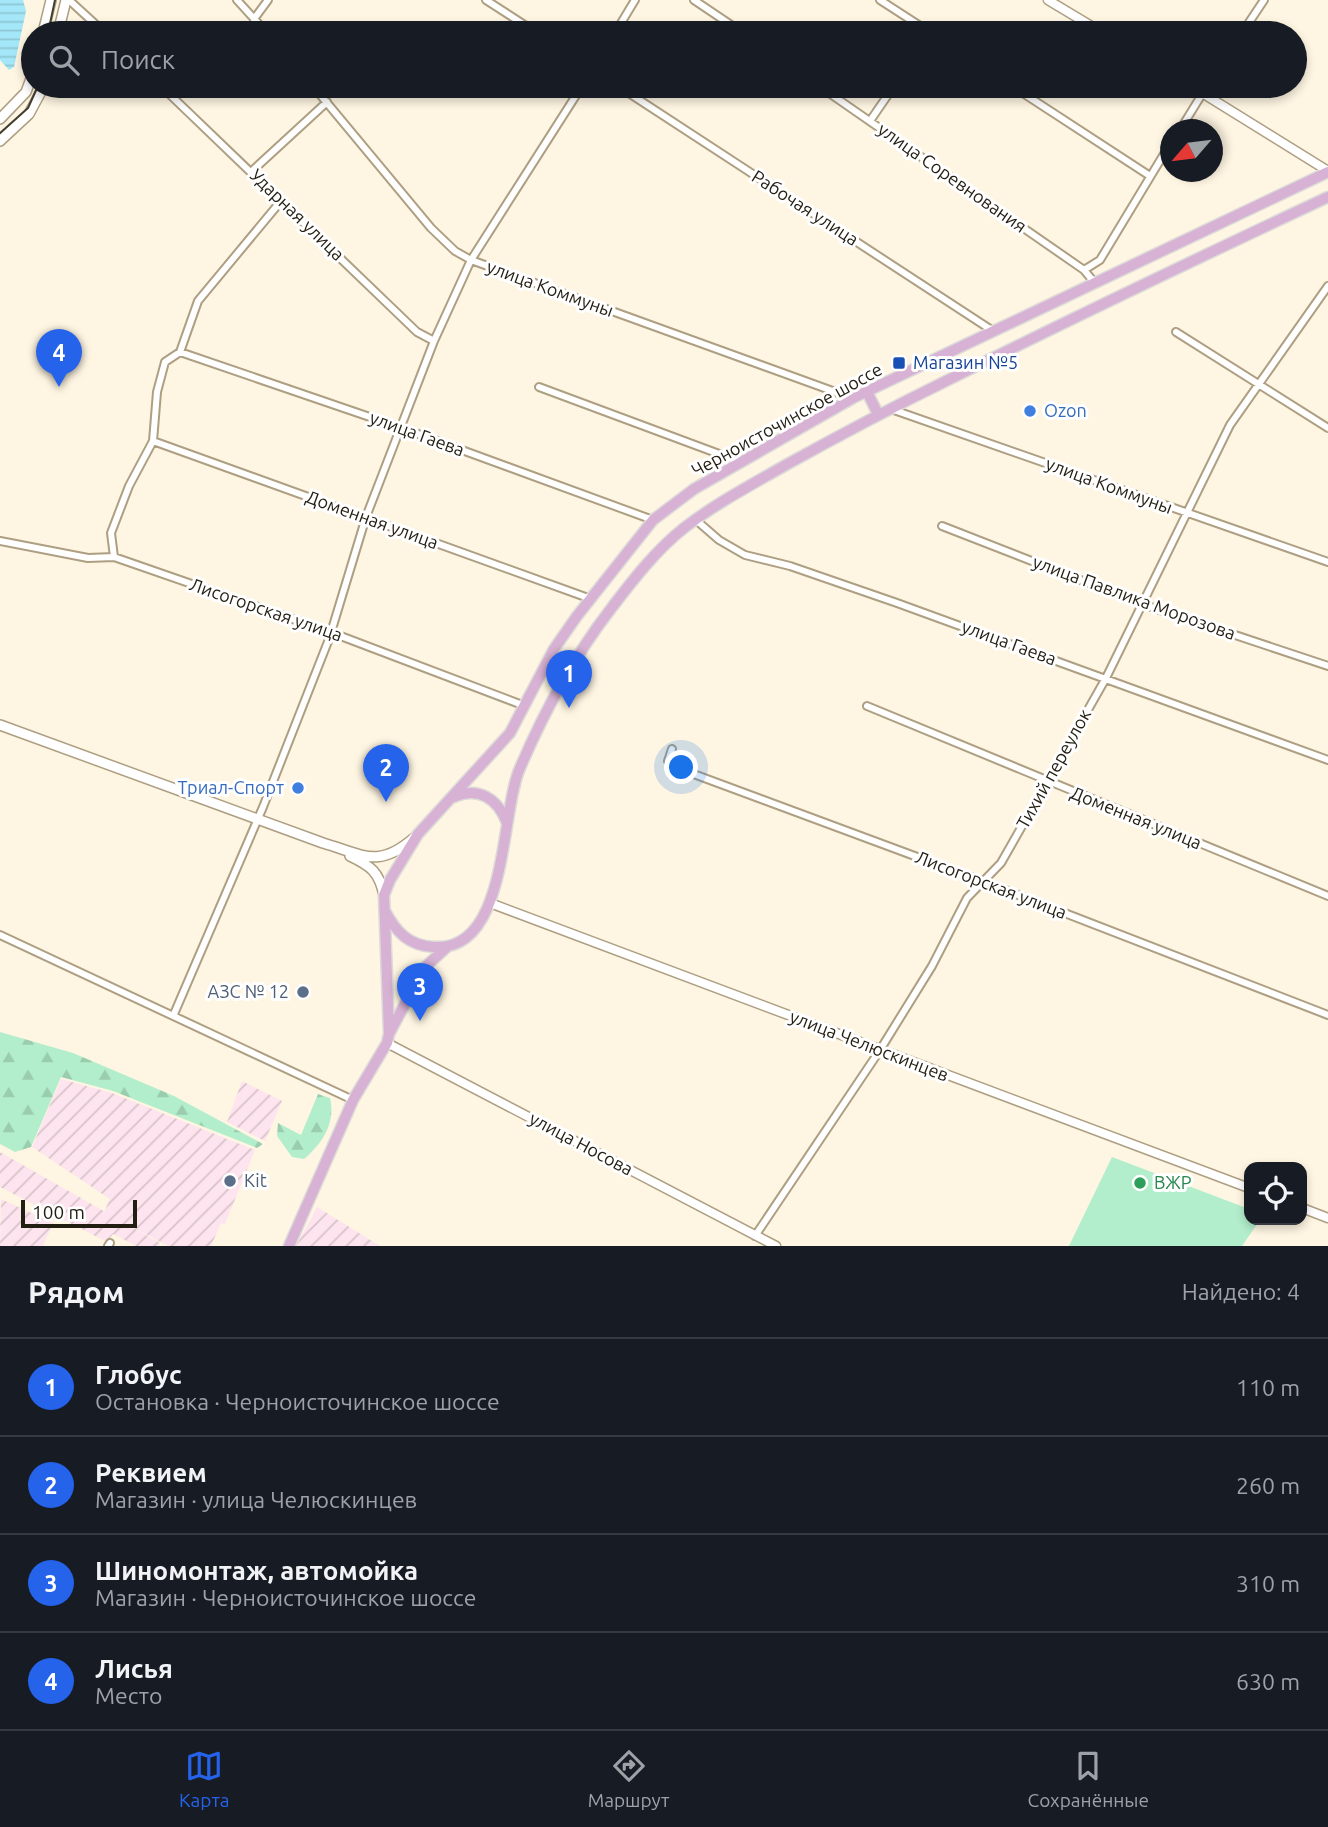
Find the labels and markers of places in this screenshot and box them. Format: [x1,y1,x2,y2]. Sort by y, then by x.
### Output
pin: 4 [36,329,82,387]
place label: Магазин №5 [913,352,1018,372]
marker: Магазин №5 [891,355,907,371]
place label: Ozon [1044,400,1087,420]
marker: Ozon [1022,403,1038,419]
pin: 1 [546,650,592,708]
pin: 2 [363,744,409,802]
place label: Триал-Спорт [178,777,284,797]
marker: Триал-Спорт [290,780,306,796]
pin: 3 [397,963,443,1021]
place label: АЗС № 12 [208,981,289,1001]
marker: АЗС № 12 [295,984,311,1000]
place label: Kit [244,1170,267,1190]
place label: ВЖР [1154,1172,1192,1192]
marker: Kit [222,1173,238,1189]
marker: ВЖР [1132,1175,1148,1191]

